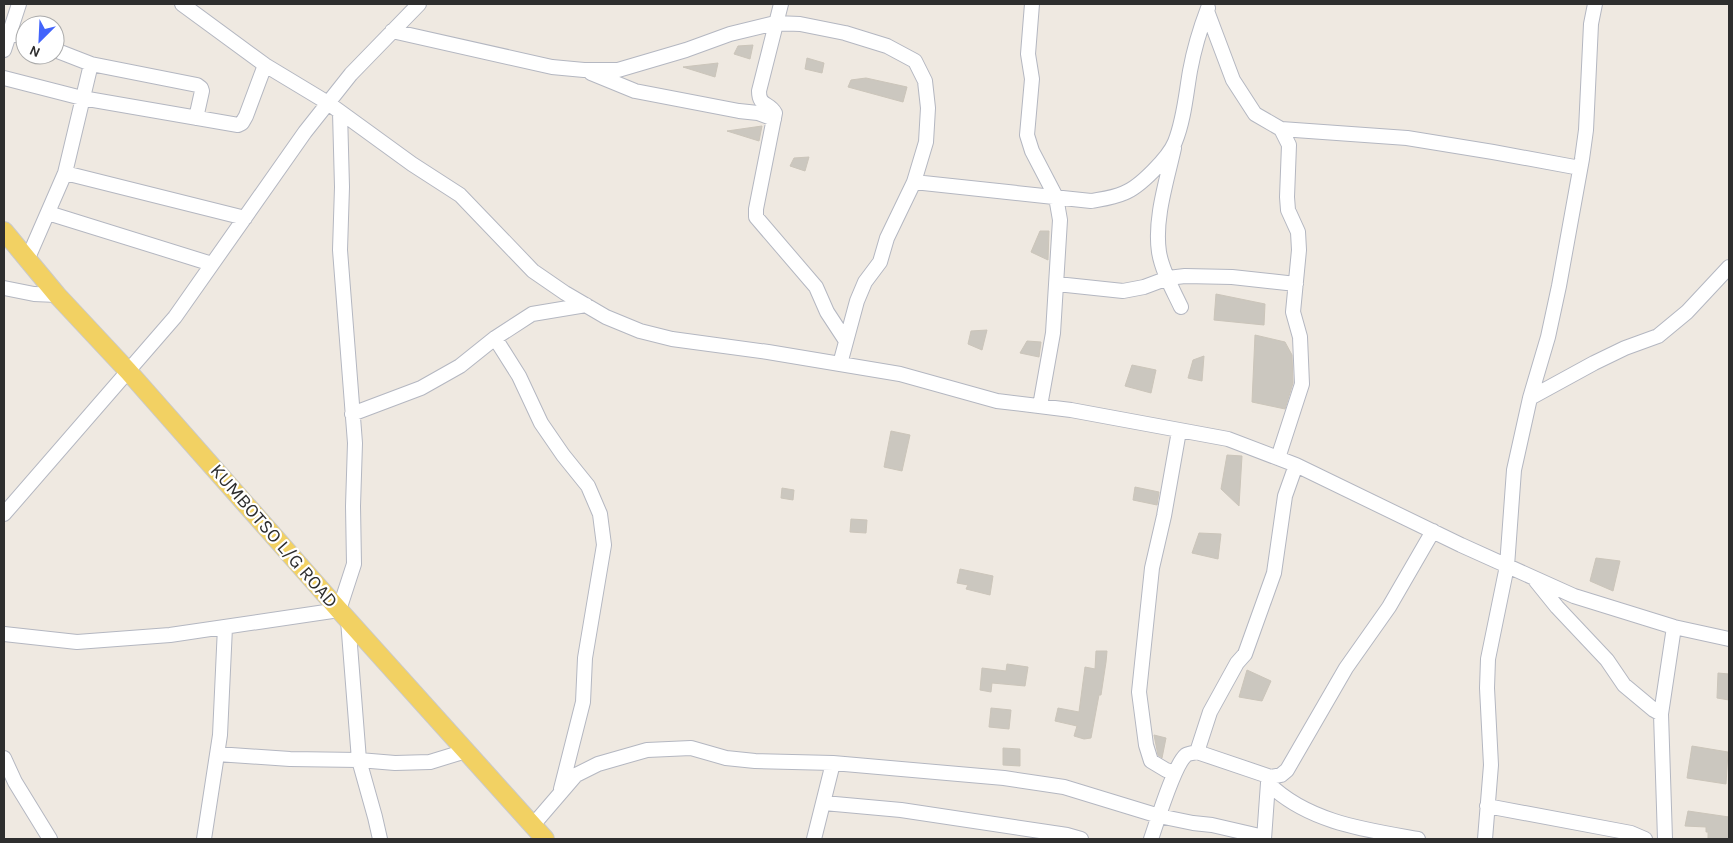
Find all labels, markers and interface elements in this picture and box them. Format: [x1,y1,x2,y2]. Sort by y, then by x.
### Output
north arrow [15,15,65,65]
text: N [27,42,43,61]
street label: KUMBOTSO L/G ROAD [206,460,342,612]

